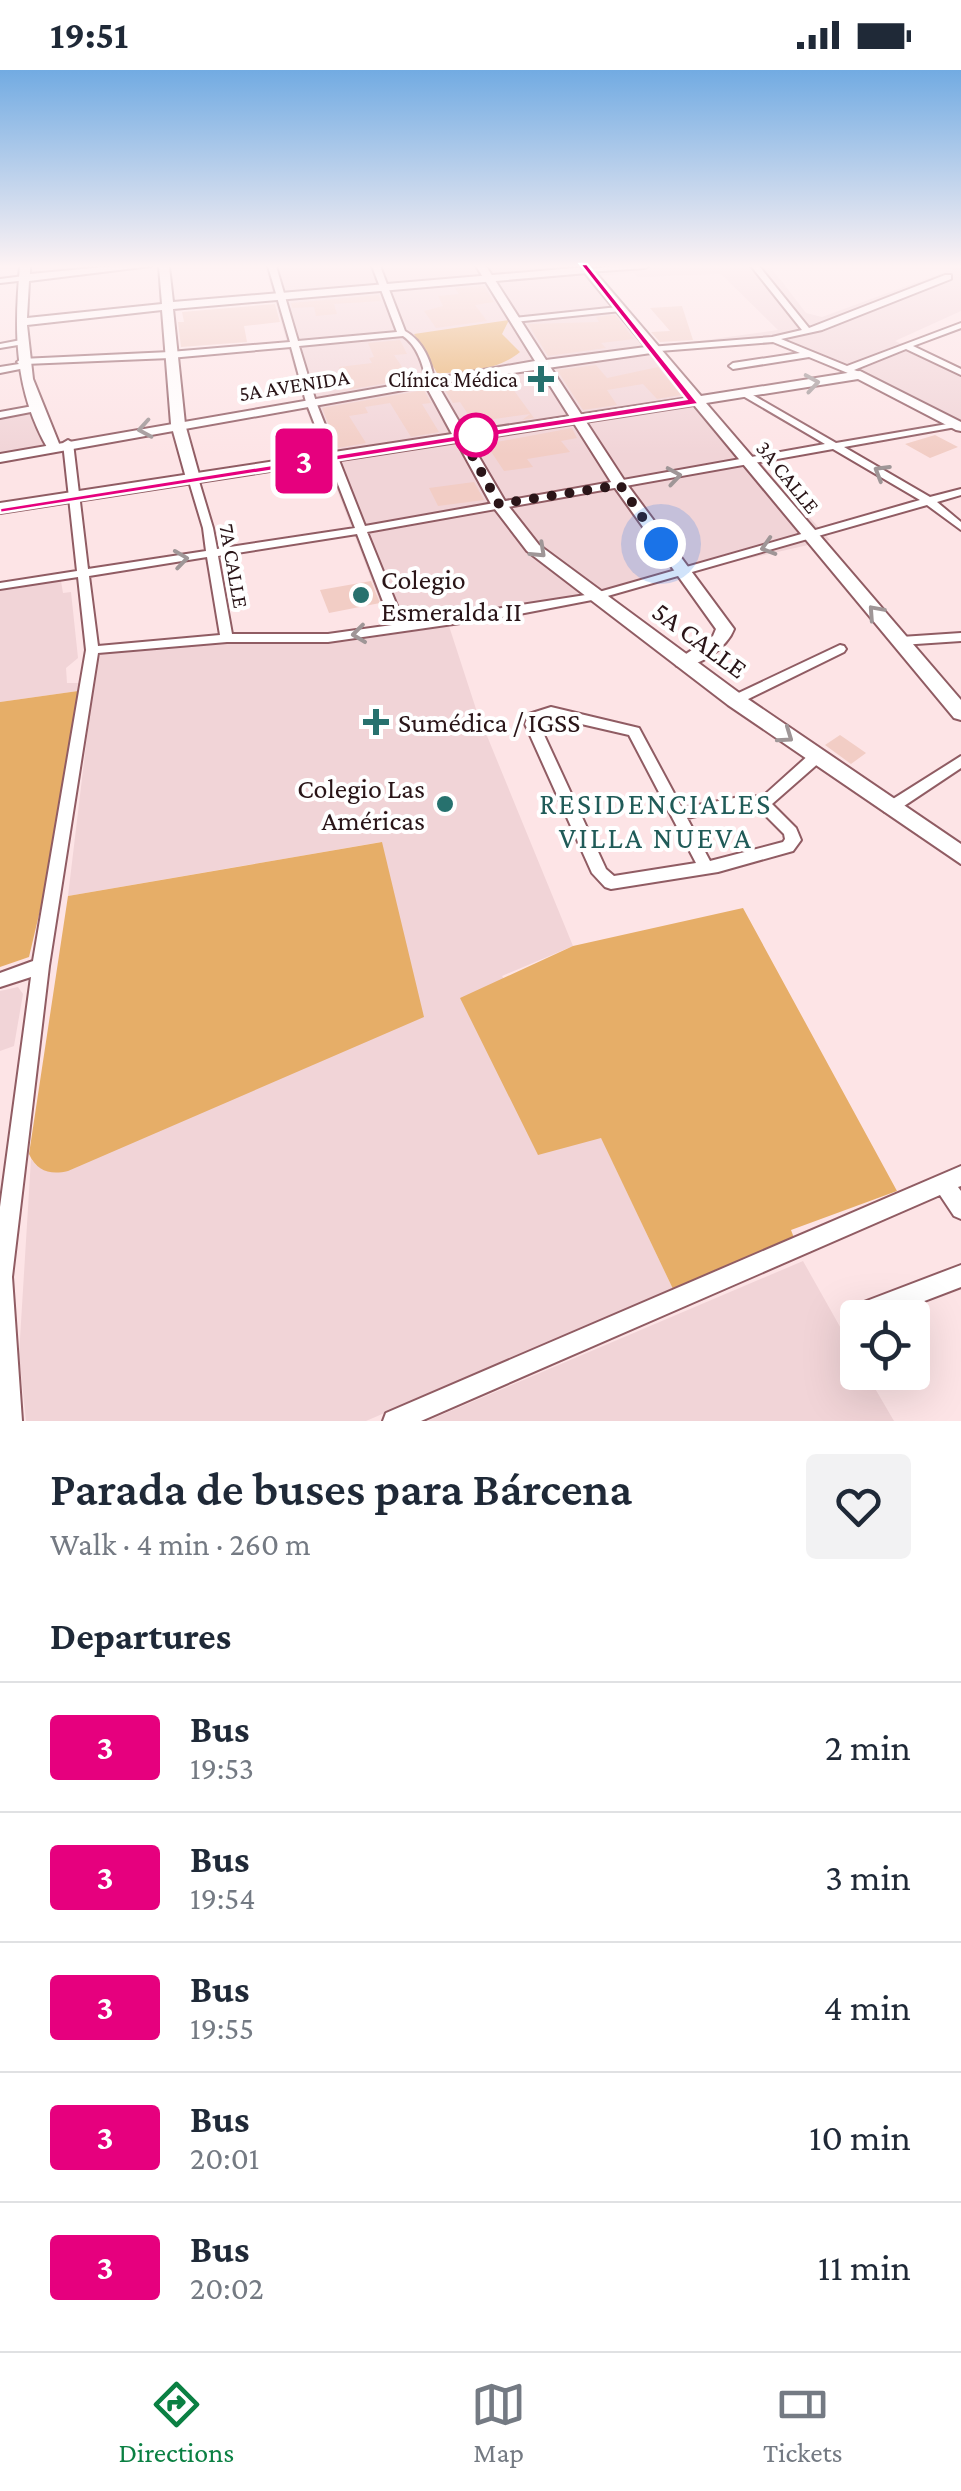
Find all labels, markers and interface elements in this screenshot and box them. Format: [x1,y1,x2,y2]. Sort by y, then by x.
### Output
text: 19:51 [50,14,128,56]
street label: 5A AVENIDA [237,364,351,406]
marker: Clínica Médica [528,366,554,392]
place label: Clínica Médica [388,367,518,392]
one-way arrow [803,373,820,394]
unlabelled marker [455,414,497,456]
one-way arrow [137,418,154,439]
line badge: 3 [272,428,336,494]
street label: 3A CALLE [751,436,825,518]
text: 3 [295,442,313,481]
one-way arrow [874,465,892,484]
one-way arrow [665,466,682,487]
your location [636,519,686,569]
street label: 7A CALLE [214,522,254,610]
one-way arrow [760,535,777,556]
one-way arrow [527,540,546,558]
one-way arrow [172,550,189,571]
place label: Colegio Esmeralda II [381,564,522,627]
marker: Colegio Esmeralda II [350,584,372,606]
street label: 5A CALLE [647,595,753,685]
one-way arrow [869,605,887,624]
one-way arrow [350,623,367,644]
place label: Sumédica / IGSS [398,707,580,738]
marker: Sumédica / IGSS [363,709,389,735]
one-way arrow [774,724,793,742]
place label: Colegio Las Américas [297,773,425,836]
district label: RESIDENCIALES VILLA NUEVA [539,787,773,854]
marker: Colegio Las Américas [434,793,456,815]
map controls [840,1300,930,1390]
button: locate [840,1300,930,1390]
button: heart [806,1454,911,1559]
text: Parada de buses para Bárcena [50,1462,632,1515]
text: Walk · 4 min · 260 m [50,1526,311,1562]
text: Departures [50,1615,231,1657]
text: Bus [190,1708,249,1750]
text: 2 min [825,1726,911,1768]
text: 3 [96,1728,114,1767]
text: 19:53 [190,1750,254,1786]
text: Bus [190,1838,249,1880]
text: 3 min [825,1856,911,1898]
text: 3 [96,1858,114,1897]
text: 19:54 [190,1880,256,1916]
text: Bus [190,1968,249,2010]
text: 4 min [824,1986,911,2028]
text: 3 [96,1988,114,2027]
text: 19:55 [190,2010,254,2046]
text: Bus [190,2098,249,2140]
text: 10 min [809,2116,911,2158]
text: 3 [96,2118,114,2157]
text: 20:01 [190,2140,259,2176]
text: Bus [190,2228,249,2270]
text: 11 min [818,2246,911,2288]
text: 3 [96,2248,114,2287]
text: 20:02 [190,2270,264,2306]
tab: Directions [118,2377,234,2468]
tab: Map [471,2377,526,2468]
tab: Tickets [763,2377,843,2468]

